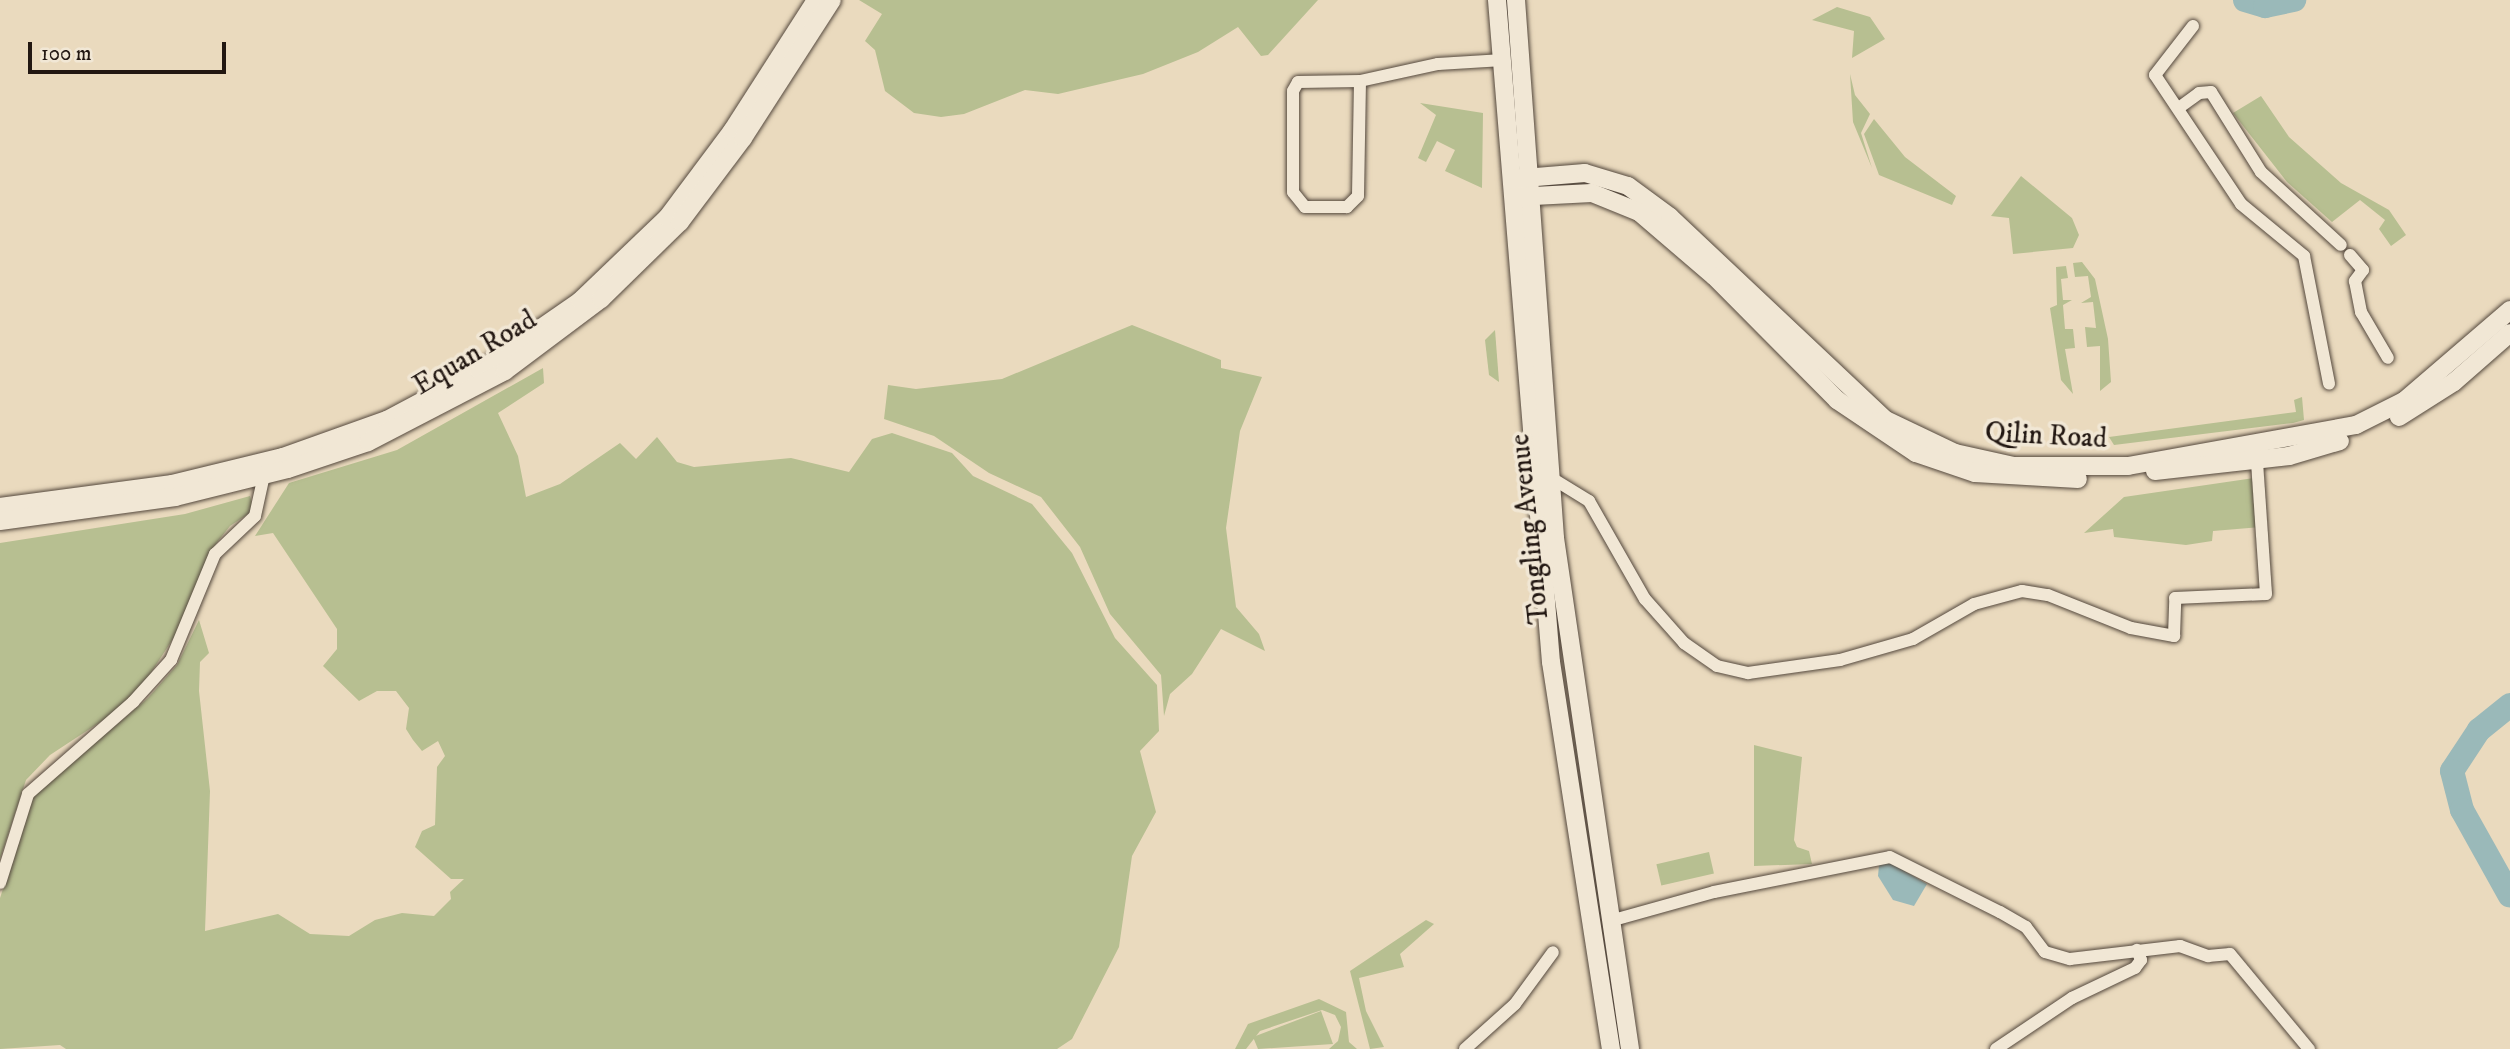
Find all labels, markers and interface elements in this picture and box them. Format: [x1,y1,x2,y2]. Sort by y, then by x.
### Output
scale bar [32,28,229,72]
text: 100 m [41,41,92,67]
street label: Equan Road [407,303,543,403]
street label: Qilin Road [1984,416,2108,456]
street label: Tongling Avenue [1503,432,1557,626]

